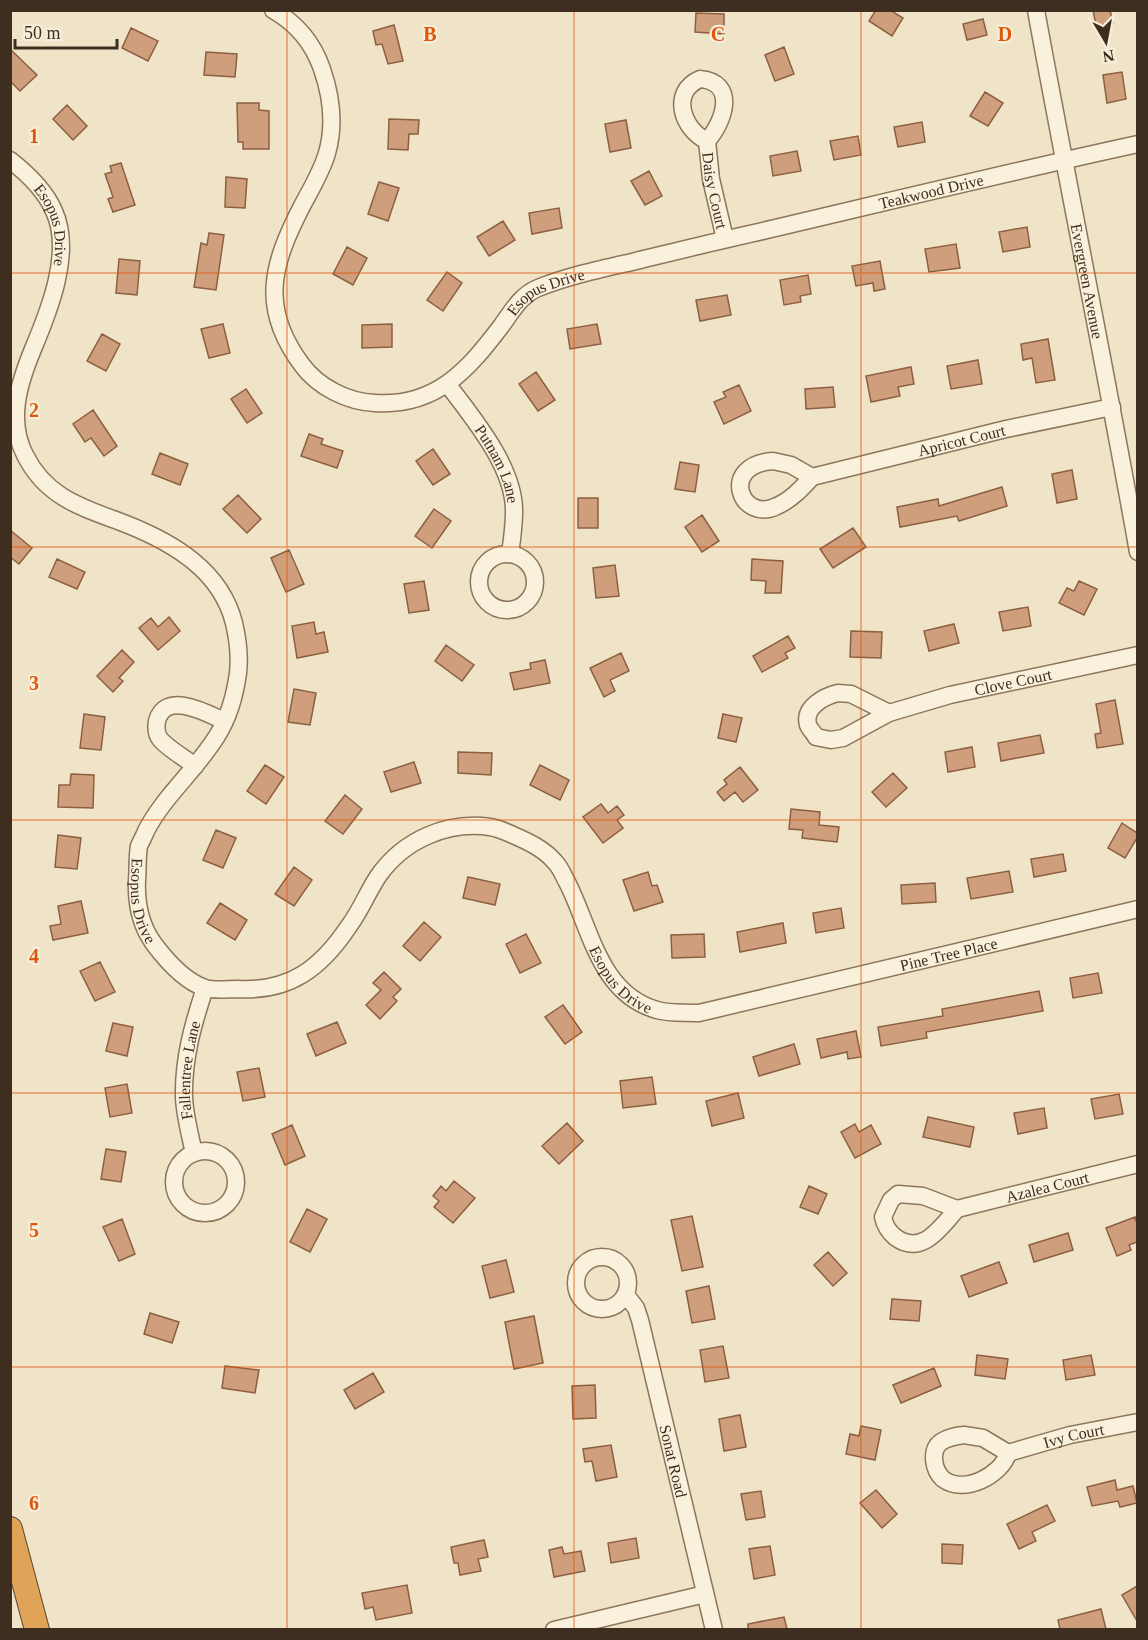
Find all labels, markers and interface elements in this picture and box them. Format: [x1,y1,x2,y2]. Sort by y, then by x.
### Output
scale bar [15,12,117,50]
north arrow [1076,12,1136,72]
text: 50 m [24,23,61,43]
text: B [423,23,437,45]
text: C [711,23,725,45]
text: D [998,23,1012,45]
text: N [1101,47,1116,66]
text: 1 [29,125,39,147]
street label: Daisy Court [699,151,730,231]
street label: Teakwood Drive [877,171,985,212]
street label: Esopus Drive [31,180,69,267]
street label: Evergreen Avenue [1067,222,1106,340]
street label: Esopus Drive [504,266,586,319]
text: 2 [29,399,39,421]
street label: Apricot Court [916,421,1008,459]
street label: Putnam Lane [471,422,522,504]
street label: Clove Court [973,665,1054,699]
text: 3 [29,672,39,694]
street label: Esopus Drive [127,858,159,947]
street label: Pine Tree Place [898,935,999,974]
street label: Esopus Drive [586,943,654,1017]
text: 4 [29,945,39,967]
street label: Fallentree Lane [176,1019,203,1121]
street label: Azalea Court [1004,1168,1091,1206]
text: 5 [29,1219,39,1241]
street label: Ivy Court [1041,1421,1106,1451]
street label: Sonat Road [656,1423,690,1499]
text: 6 [29,1492,39,1514]

